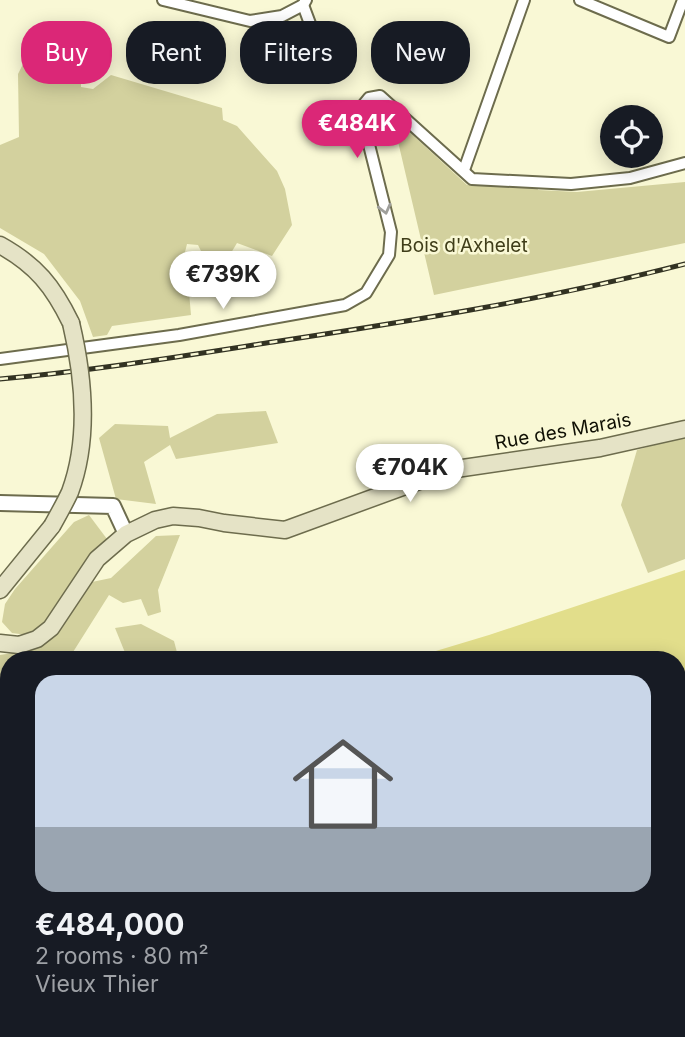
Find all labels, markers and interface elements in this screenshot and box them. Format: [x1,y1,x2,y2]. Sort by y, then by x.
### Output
chip: Buy [21,21,112,84]
chip: Rent [126,21,226,84]
chip: Filters [240,21,357,84]
chip: New [371,21,470,84]
pin: €484K [308,100,406,160]
map controls [600,105,663,168]
button: locate [600,105,663,168]
text: €484K [318,109,396,137]
one-way arrow [377,203,391,215]
park label: Bois d'Axhelet [400,234,528,257]
pin: €739K [174,252,272,311]
text: €739K [185,260,261,288]
street label: Rue des Marais [493,408,633,454]
pin: €704K [361,444,459,504]
text: €704K [372,453,448,481]
icon: home [280,721,406,847]
text: €484,000 [35,906,184,942]
text: 2 rooms · 80 m² [35,942,209,970]
text: Vieux Thier [35,970,159,998]

